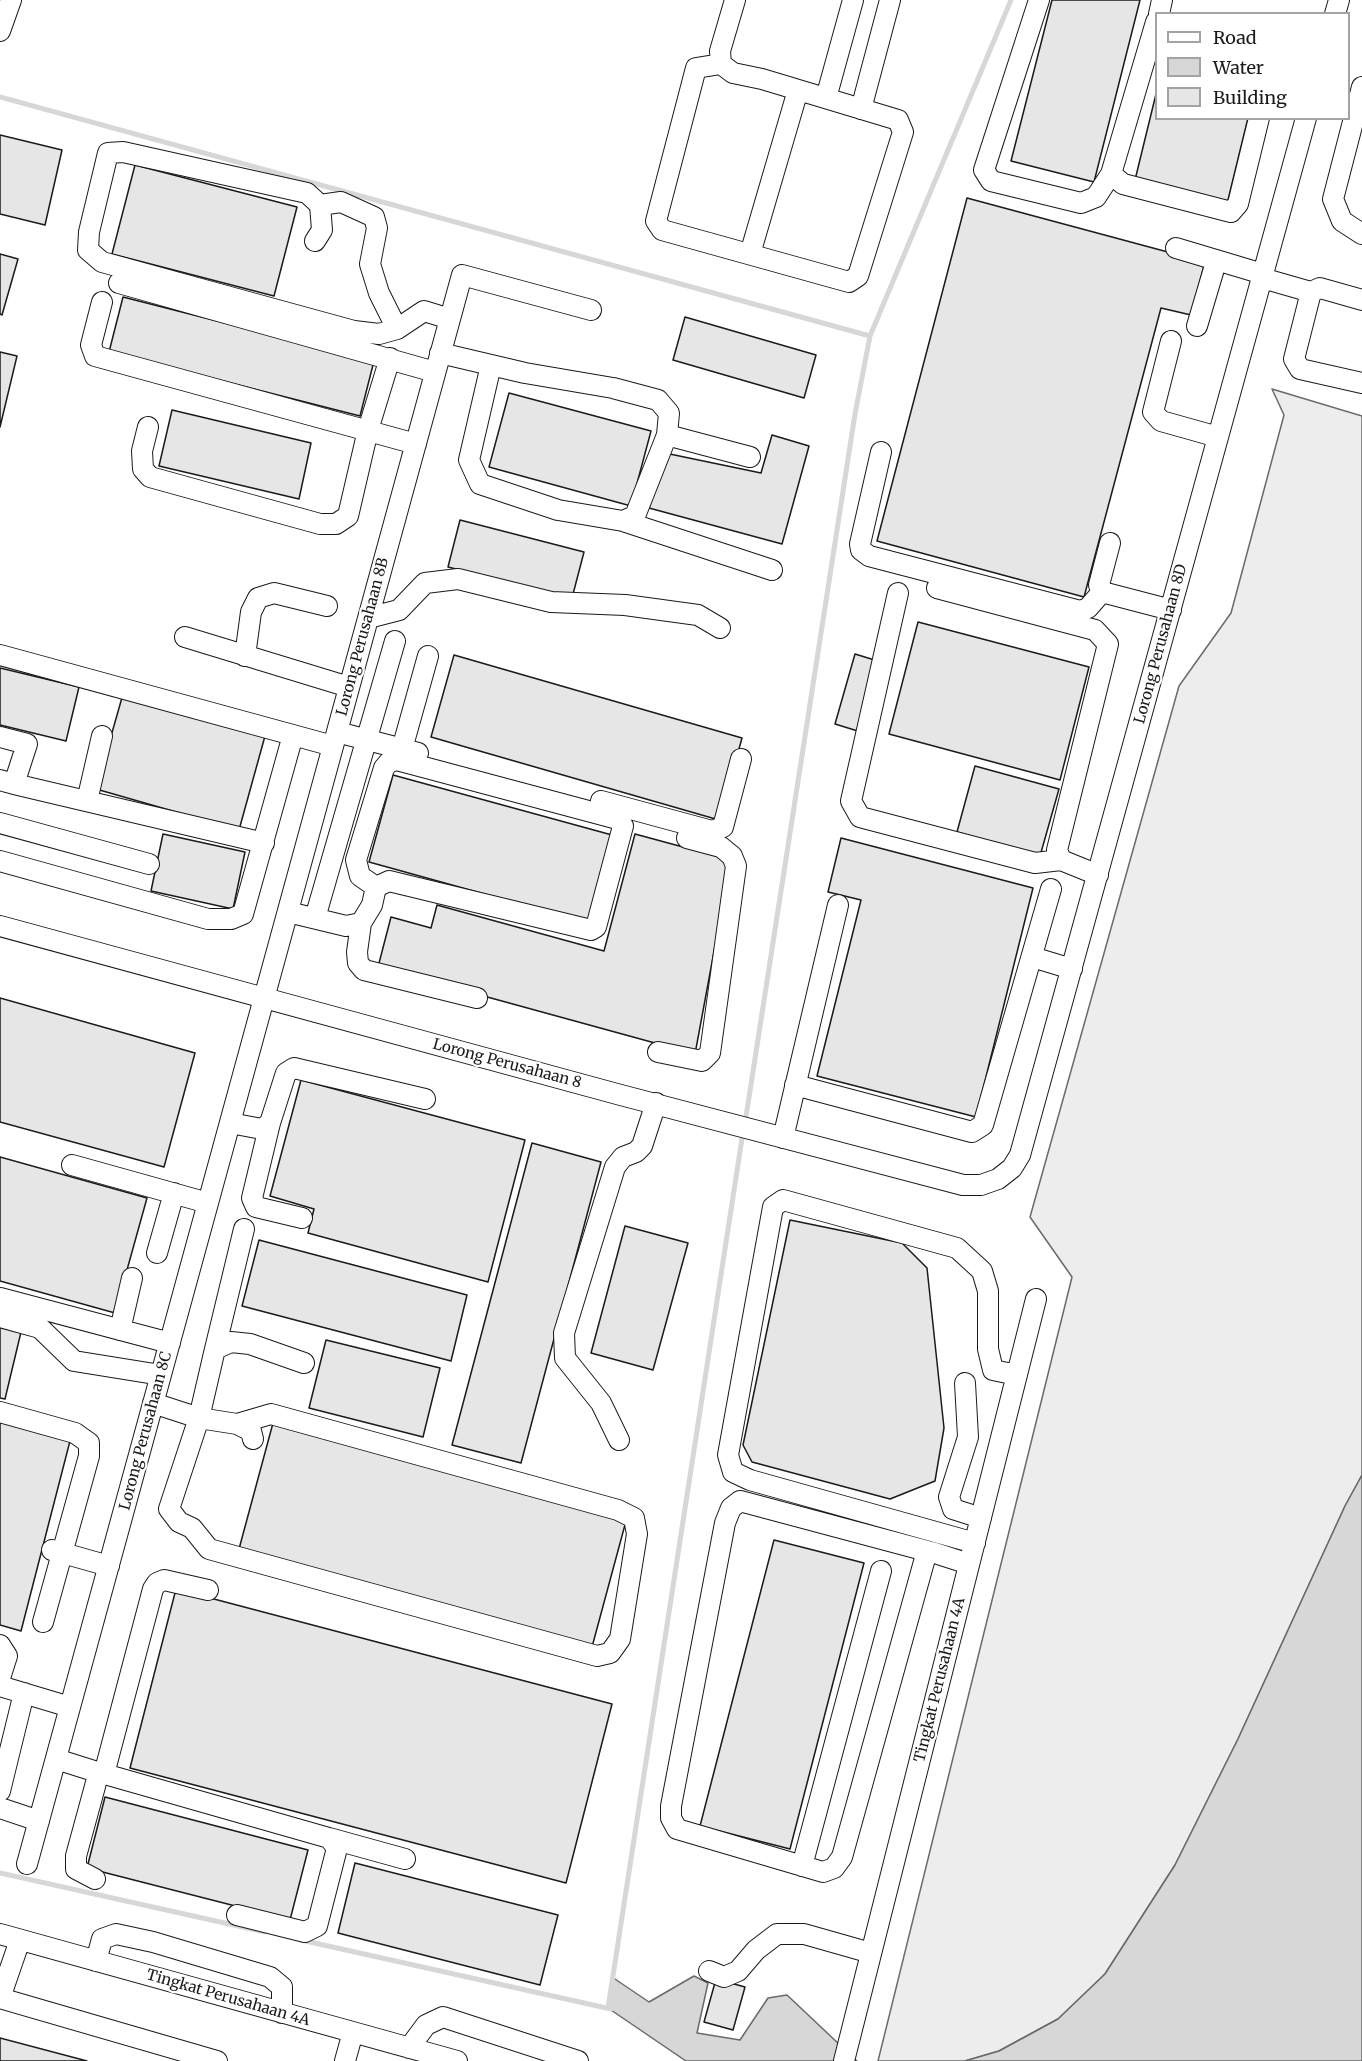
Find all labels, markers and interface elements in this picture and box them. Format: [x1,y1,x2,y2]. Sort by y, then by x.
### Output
legend [1155,12,1350,120]
text: Road [1213,26,1257,49]
text: Water [1213,56,1264,79]
text: Building [1213,86,1287,109]
street label: Lorong Perusahaan 8B [333,556,393,718]
street label: Lorong Perusahaan 8D [1131,562,1191,726]
street label: Lorong Perusahaan 8 [431,1035,583,1093]
street label: Lorong Perusahaan 8C [116,1350,176,1512]
street label: Tingkat Perusahaan 4A [911,1596,969,1764]
street label: Tingkat Perusahaan 4A [144,1966,312,2030]

